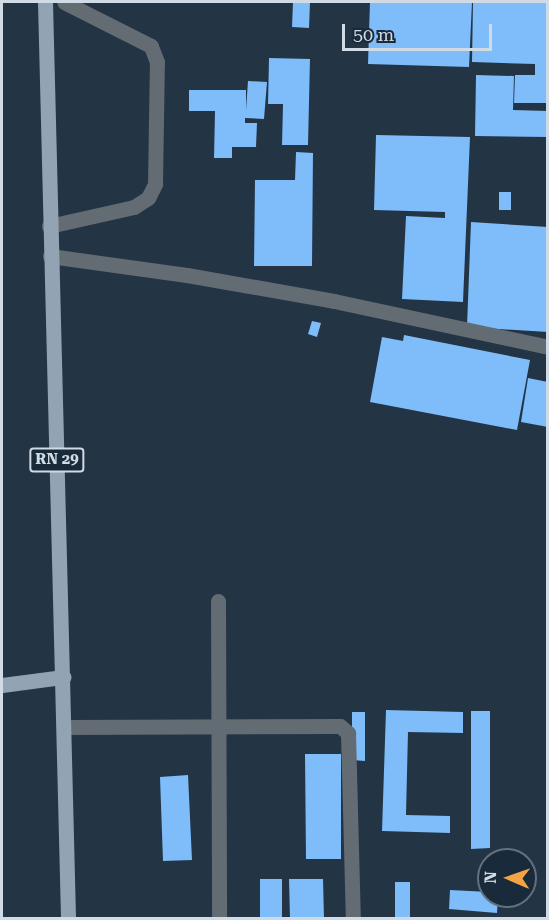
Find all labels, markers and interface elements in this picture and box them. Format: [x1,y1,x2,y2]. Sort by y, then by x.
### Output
scale bar [345,12,495,50]
text: 50 m [353,24,394,45]
road number: RN 29 [28,448,86,472]
north arrow [477,848,537,908]
text: N [481,871,500,884]

